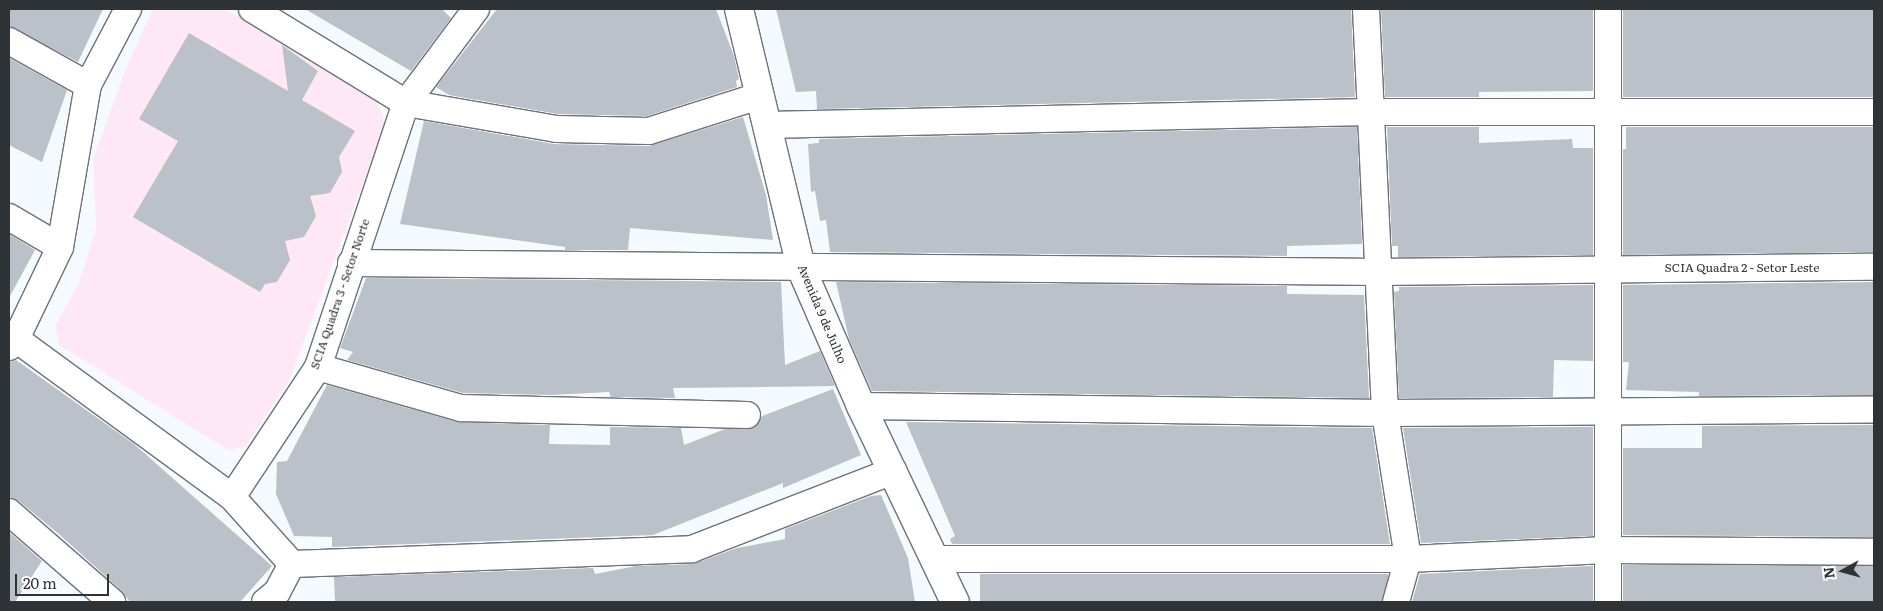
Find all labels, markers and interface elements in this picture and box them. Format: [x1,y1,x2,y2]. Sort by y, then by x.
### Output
street label: SCIA Quadra 3 - Setor Norte [307,217,373,371]
street label: SCIA Quadra 2 - Setor Leste [1665,261,1819,275]
street label: Avenida 9 de Julho [795,262,849,366]
north arrow [1818,546,1868,596]
scale bar [18,564,111,596]
text: N [1817,566,1839,580]
text: 20 m [23,571,57,594]

